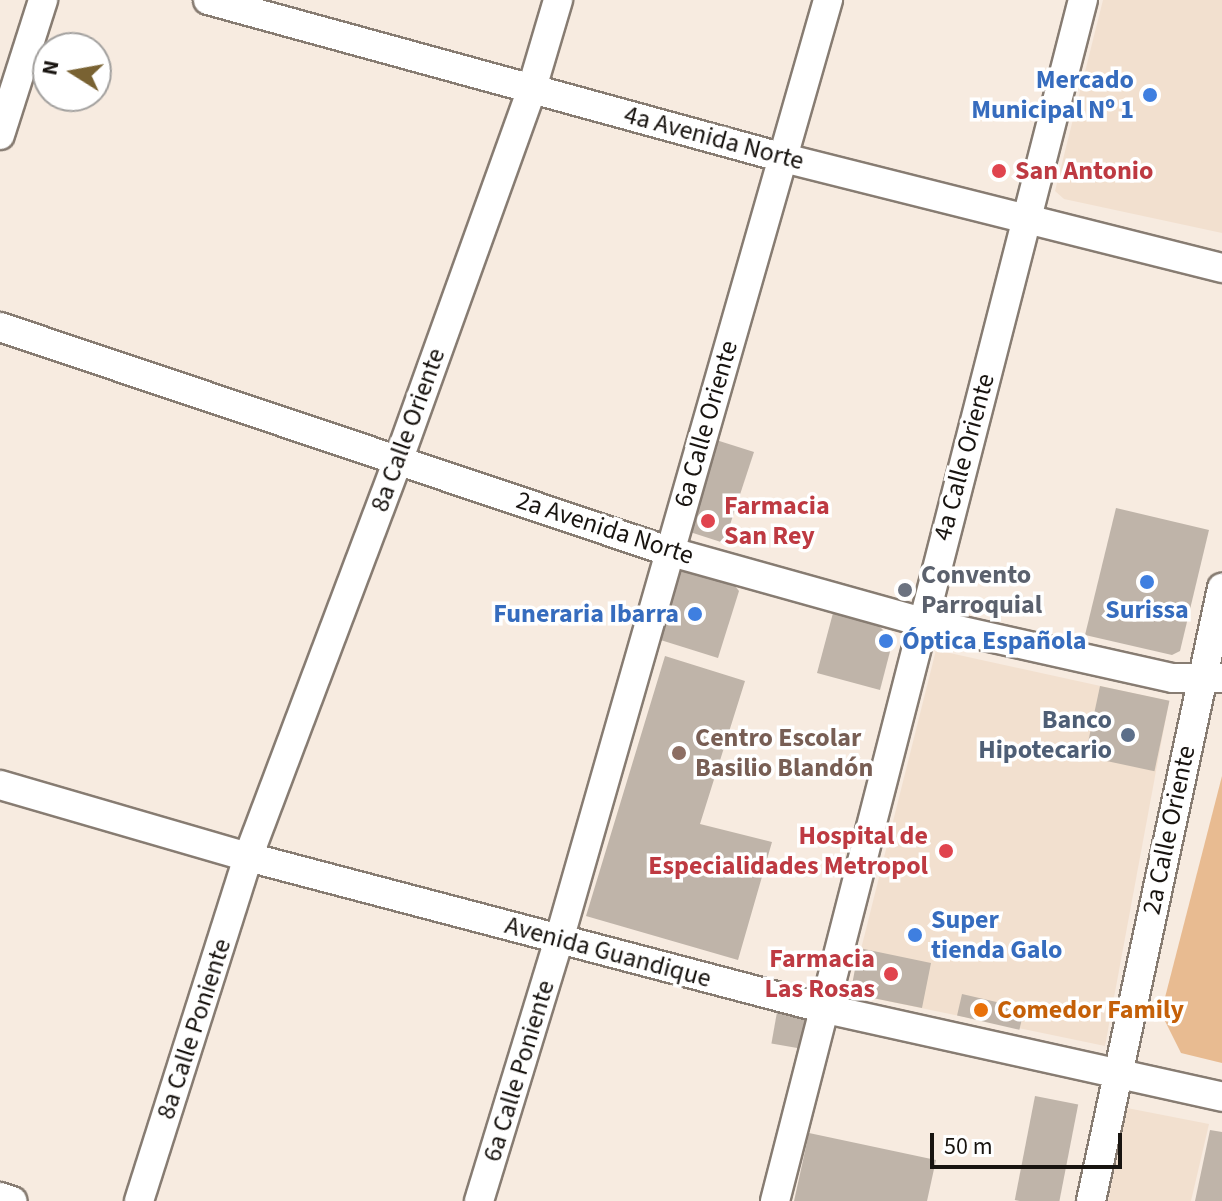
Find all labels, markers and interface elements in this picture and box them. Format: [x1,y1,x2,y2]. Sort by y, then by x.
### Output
north arrow [32,32,112,112]
text: N [33,58,68,78]
place label: Mercado Municipal Nº 1 [971,64,1134,126]
marker: Mercado Municipal Nº 1 [1141,86,1159,104]
street label: 4a Avenida Norte [621,99,807,177]
place label: San Antonio [1015,155,1153,187]
marker: San Antonio [990,162,1008,180]
street label: 6a Calle Oriente [667,337,745,511]
street label: 8a Calle Oriente [364,344,452,516]
street label: 4a Calle Oriente [927,370,1001,544]
street label: 2a Avenida Norte [512,485,698,571]
place label: Farmacia San Rey [724,490,830,552]
marker: Farmacia San Rey [699,512,717,530]
place label: Convento Parroquial [921,559,1042,620]
marker: Surissa [1138,573,1156,591]
marker: Convento Parroquial [896,581,914,599]
place label: Surissa [1105,594,1189,626]
place label: Funeraria Ibarra [493,598,679,630]
marker: Funeraria Ibarra [686,605,704,623]
place label: Óptica Española [902,625,1086,657]
marker: Óptica Española [877,632,895,650]
place label: Banco Hipotecario [978,704,1112,766]
place label: Centro Escolar Basilio Blandón [695,722,873,784]
marker: Banco Hipotecario [1119,726,1137,744]
street label: 2a Calle Oriente [1136,743,1202,917]
marker: Centro Escolar Basilio Blandón [670,744,688,762]
place label: Hospital de Especialidades Metropol [648,820,928,882]
marker: Hospital de Especialidades Metropol [935,840,957,862]
place label: Super tienda Galo [931,904,1062,966]
street label: Avenida Guandique [502,909,714,995]
marker: Super tienda Galo [906,926,924,944]
street label: 8a Calle Poniente [150,935,238,1123]
place label: Farmacia Las Rosas [764,943,875,1004]
marker: Farmacia Las Rosas [882,965,900,983]
street label: 6a Calle Poniente [477,977,561,1165]
place label: Comedor Family [997,994,1184,1026]
marker: Comedor Family [972,1001,990,1019]
scale bar [934,1117,1126,1167]
text: 50 m [944,1129,993,1164]

